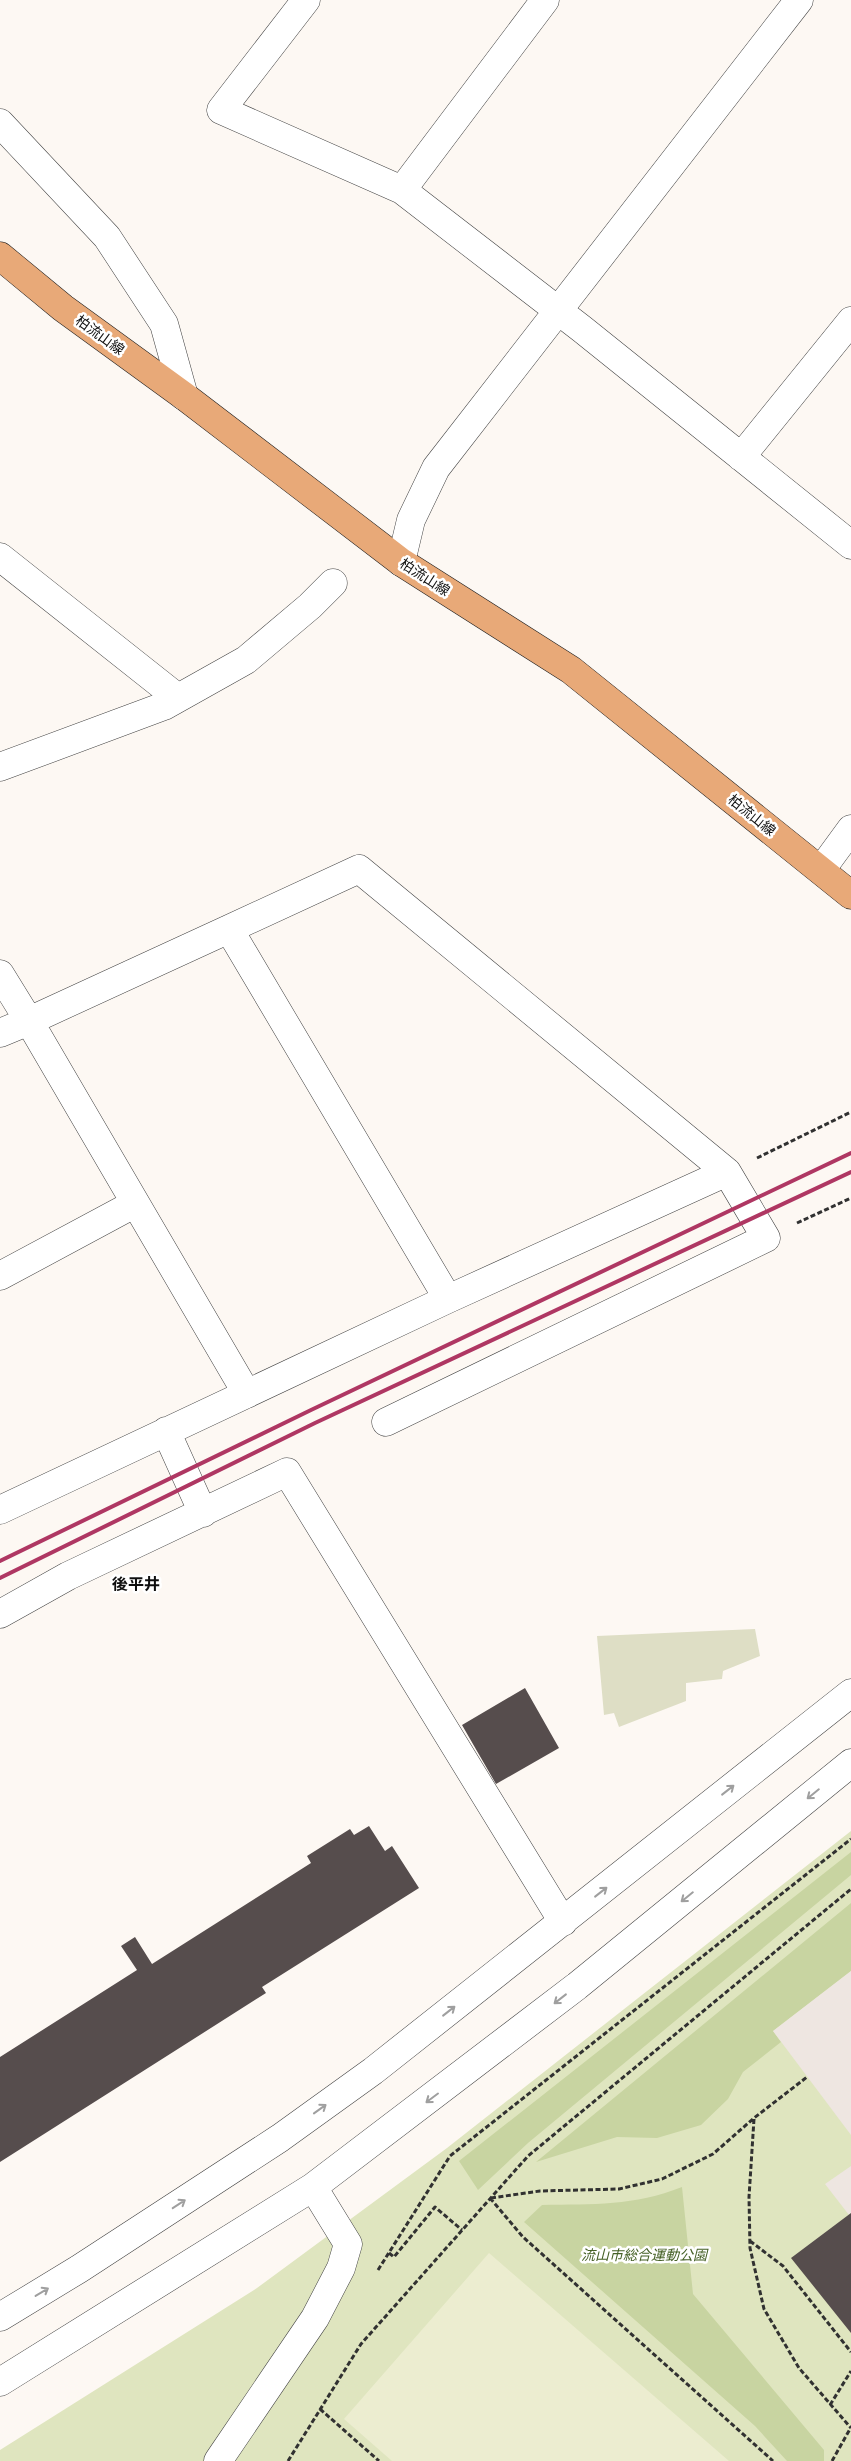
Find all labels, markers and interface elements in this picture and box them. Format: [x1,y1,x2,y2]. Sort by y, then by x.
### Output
street label: 柏流山線 [72,310,129,359]
street label: 柏流山線 [397,553,454,600]
street label: 柏流山線 [725,790,780,840]
district label: 後平井 [112,1573,160,1595]
one-way arrow [722,1785,735,1796]
one-way arrow [807,1789,820,1800]
one-way arrow [594,1886,607,1897]
one-way arrow [681,1891,694,1902]
one-way arrow [554,1993,567,2004]
one-way arrow [442,2006,456,2016]
one-way arrow [425,2093,439,2103]
one-way arrow [313,2104,327,2114]
one-way arrow [171,2199,185,2209]
park label: 流山市総合運動公園 [581,2245,709,2264]
one-way arrow [34,2286,48,2296]

